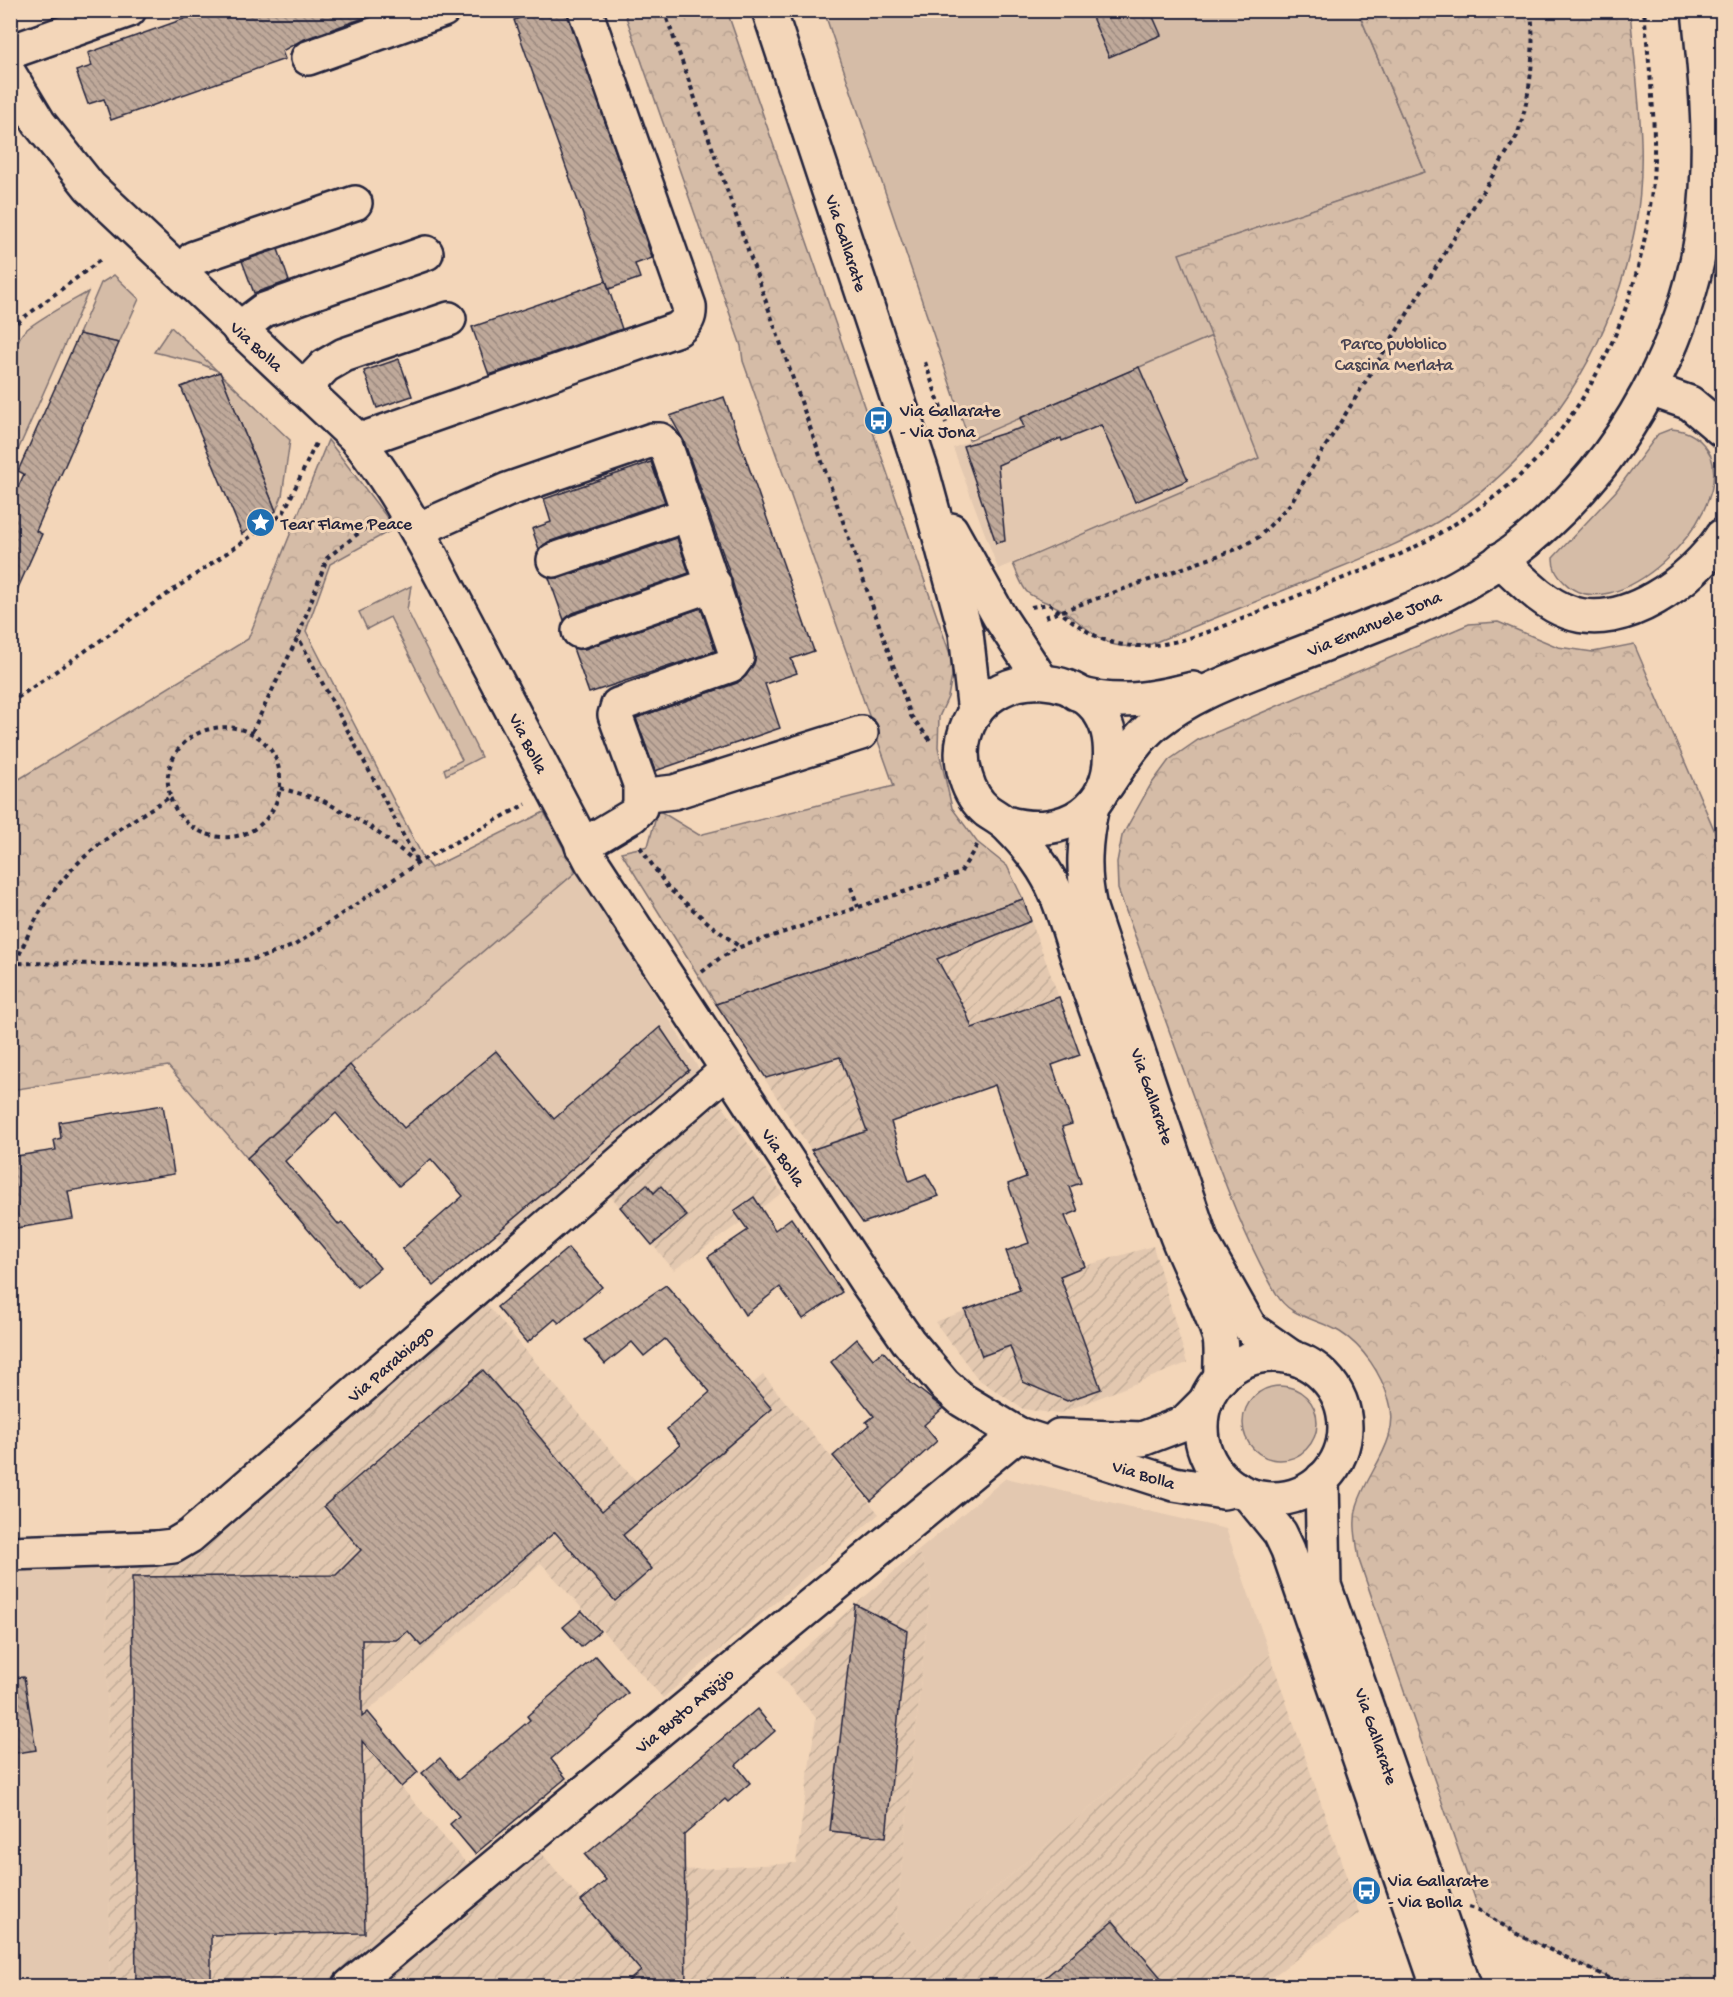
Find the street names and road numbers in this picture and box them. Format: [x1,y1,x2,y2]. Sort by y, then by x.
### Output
street label: Via Gallarate [819,192,870,295]
street label: Via Bolla [224,317,287,378]
street label: Via Emanuele Jona [1304,587,1446,663]
street label: Via Bolla [502,710,551,779]
street label: Via Gallarate [1124,1045,1177,1148]
street label: Via Bolla [755,1125,809,1192]
street label: Via Parabiago [343,1322,439,1409]
street label: Via Bolla [1108,1457,1178,1496]
street label: Via Busto Arsizio [631,1665,739,1760]
street label: Via Gallarate [1348,1685,1401,1788]

